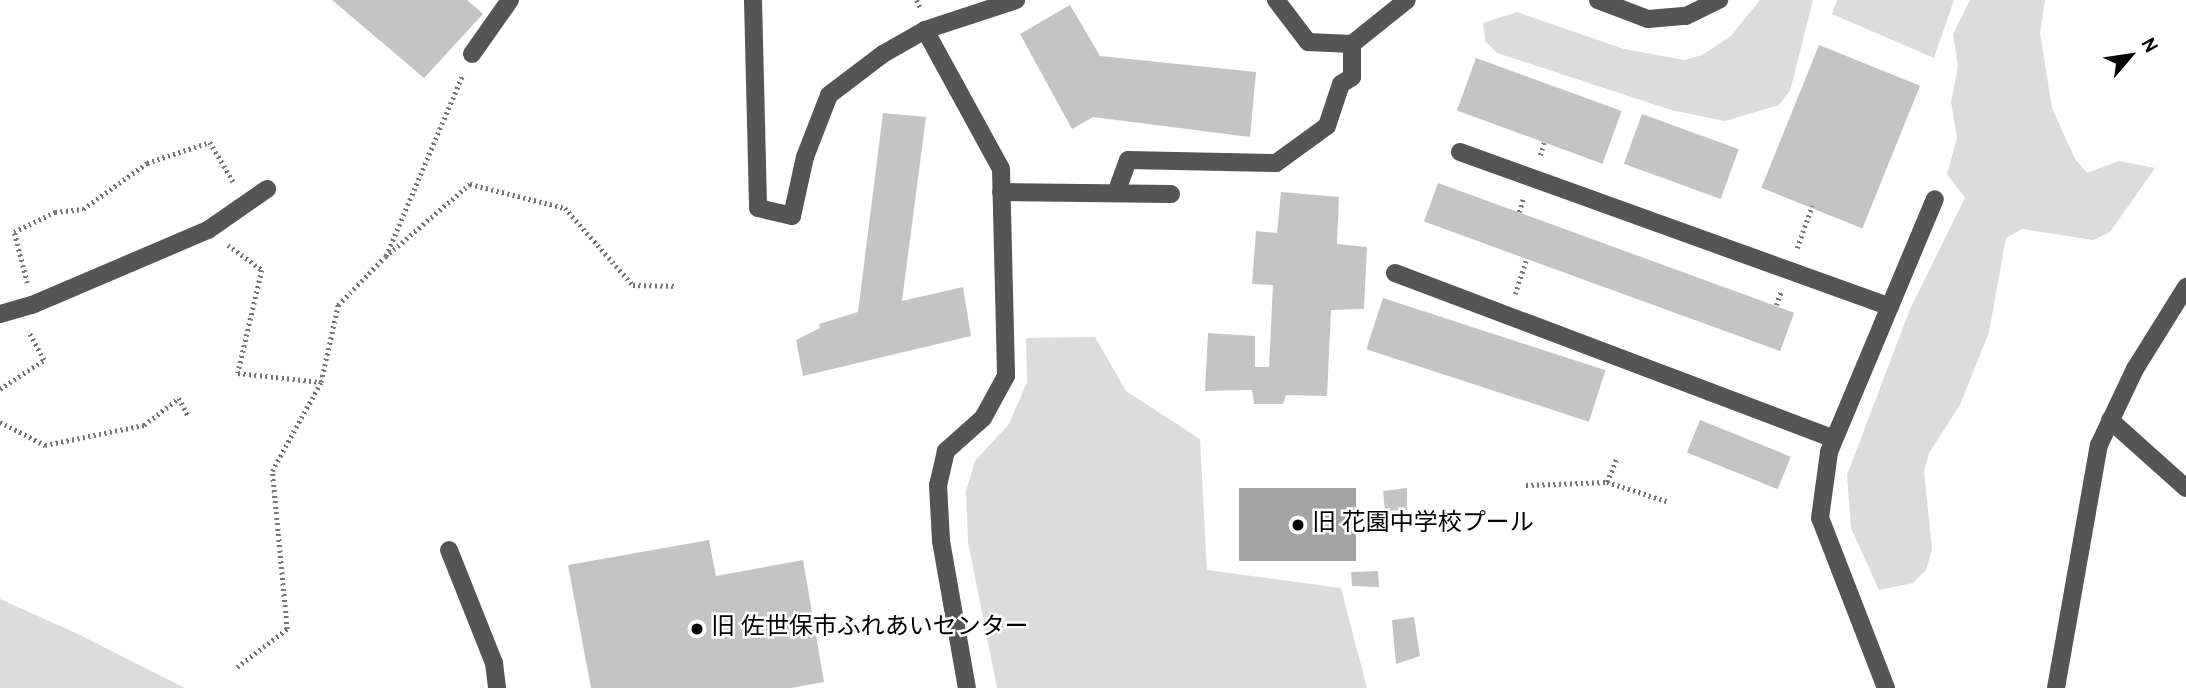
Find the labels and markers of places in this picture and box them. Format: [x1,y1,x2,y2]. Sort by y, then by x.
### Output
place label: 旧 花園中学校プール [1312,511,1534,539]
marker: 旧 花園中学校プール [1290,517,1306,533]
place label: 旧 佐世保市ふれあいセンター [711,615,1029,643]
marker: 旧 佐世保市ふれあいセンター [689,621,705,637]

